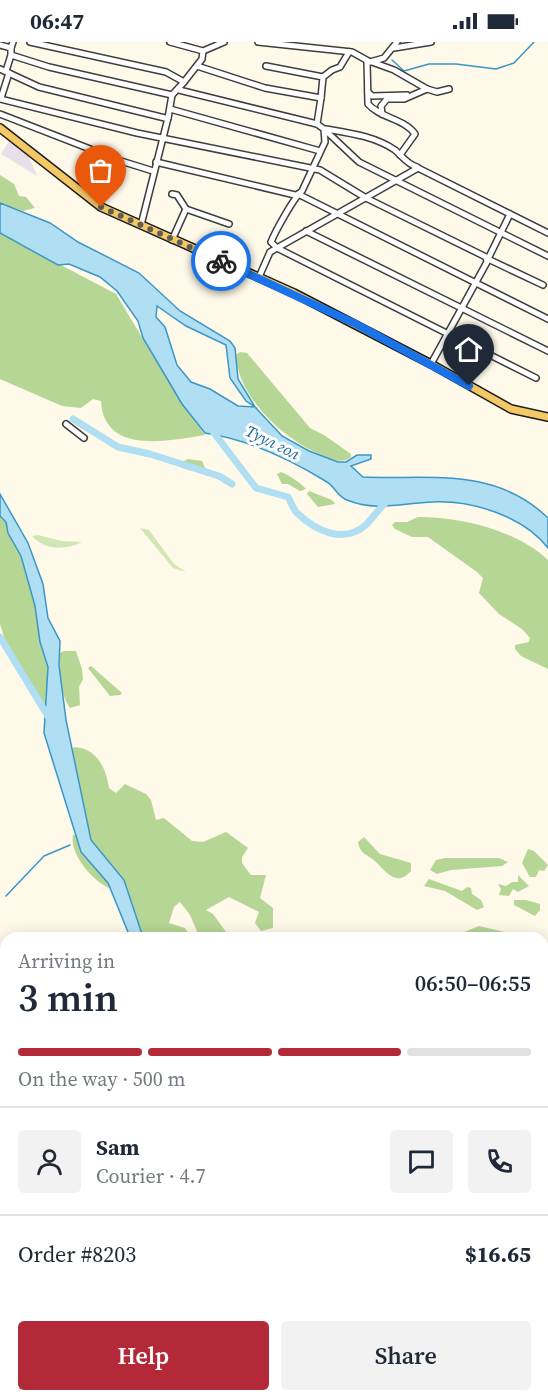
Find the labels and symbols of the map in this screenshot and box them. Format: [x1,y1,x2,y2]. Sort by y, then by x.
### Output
pin [75,145,126,207]
courier [191,231,251,291]
pin [443,324,494,386]
water label: Туул гол [242,419,304,465]

